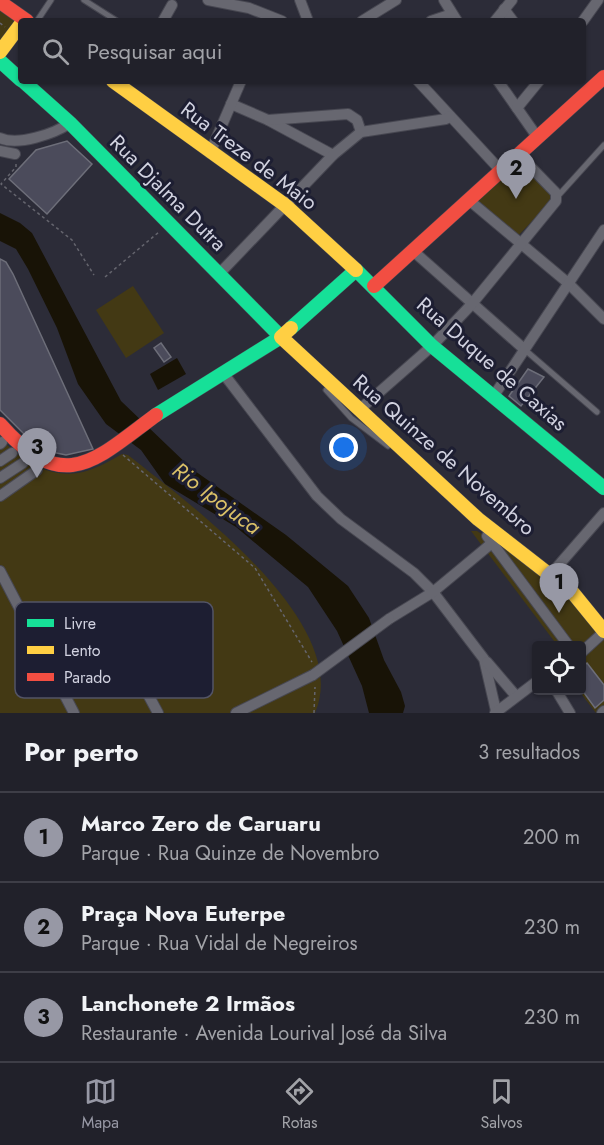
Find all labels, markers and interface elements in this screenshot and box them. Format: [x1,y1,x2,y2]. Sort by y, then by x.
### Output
search box [18,18,586,84]
icon: search [39,35,72,68]
text: Pesquisar aqui [87,35,222,67]
street label: Rua Treze de Maio [174,95,324,217]
street label: Rua Djalma Dutra [103,128,233,258]
pin: 2 [496,150,536,199]
street label: Rua Duque de Caxias [410,290,574,438]
street label: Rua Quinze de Novembro [346,367,542,543]
pin: 3 [18,428,57,478]
your location [329,433,358,462]
water label: Rio Ipojuca [166,454,268,542]
pin: 1 [540,564,578,613]
legend [15,602,213,698]
text: Livre [64,612,96,635]
text: Lento [64,639,101,662]
map controls [532,641,586,695]
button: locate [532,641,586,695]
text: Parado [64,666,111,689]
text: Por perto [24,733,138,771]
text: 3 resultados [478,738,580,767]
text: Marco Zero de Caruaru [81,807,321,839]
text: 1 [38,823,49,852]
text: 200 m [523,823,580,852]
text: Parque · Rua Quinze de Novembro [81,839,379,868]
text: Praça Nova Euterpe [81,897,285,929]
text: 2 [37,913,50,942]
text: 230 m [524,913,580,942]
text: Parque · Rua Vidal de Negreiros [81,929,358,958]
text: Lanchonete 2 Irmãos [81,987,295,1019]
text: 3 [37,1003,50,1032]
text: 230 m [524,1003,580,1032]
text: Restaurante · Avenida Lourival José da Silva [81,1019,447,1048]
tab: Mapa [81,1075,119,1134]
tab: Rotas [282,1075,318,1134]
tab: Salvos [480,1075,523,1134]

